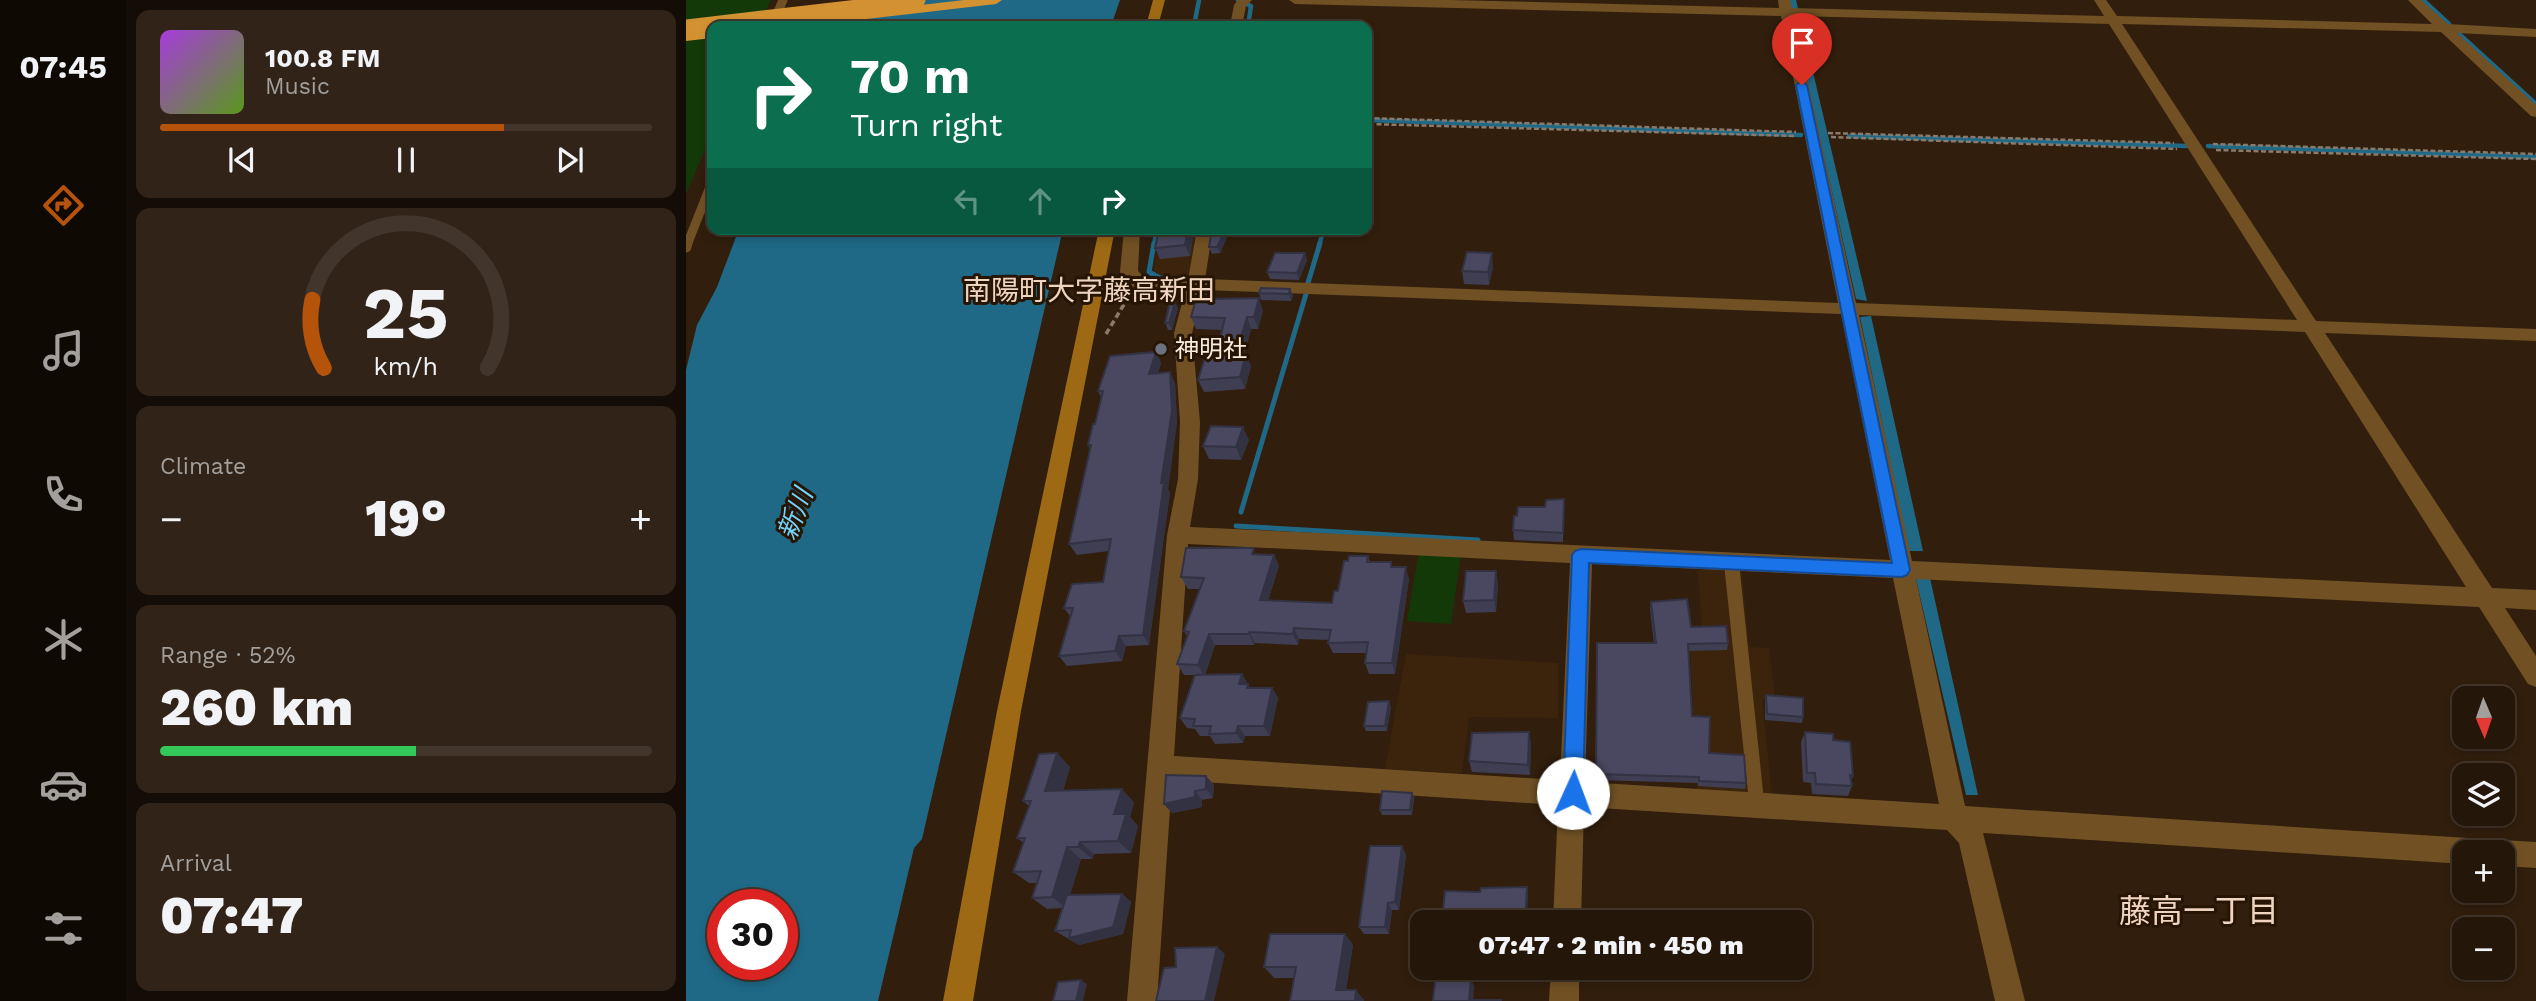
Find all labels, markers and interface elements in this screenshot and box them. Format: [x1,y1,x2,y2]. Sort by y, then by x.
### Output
pin [1772,13,1832,85]
icon: arrive [1783,24,1821,62]
text: 100.8 FM [265,43,380,73]
text: 70 m [850,47,970,105]
text: 07:45 [19,48,107,86]
icon: right [735,49,826,140]
text: Music [265,73,330,100]
text: Turn right [850,106,1002,144]
icon: previous [223,141,261,179]
icon: pause [387,141,425,179]
icon: next [551,141,589,179]
icon: directions [39,181,88,230]
icon: left [948,182,986,220]
icon: ahead [1021,182,1059,220]
icon: right [1094,182,1132,220]
text: 25 [363,271,449,357]
district label: 南陽町大字藤高新田 [963,274,1215,307]
icon: music [39,326,88,375]
place label: 神明社 [1175,335,1247,363]
marker: 神明社 [1153,341,1169,357]
text: km/h [374,352,438,381]
text: Climate [160,453,246,480]
icon: phone [39,470,88,519]
water label: 新川 [772,482,819,544]
text: 19° [365,488,447,549]
text: − [160,497,183,541]
text: + [629,497,652,541]
icon: climate [39,615,88,664]
text: Range · 52% [160,642,295,669]
text: 260 km [160,677,353,738]
north arrow [2452,686,2515,749]
map controls [2452,686,2515,980]
position arrow [1536,756,1610,830]
icon: car [39,760,88,809]
button: layers [2452,763,2515,826]
button: + [2452,840,2515,903]
text: Arrival [160,850,232,877]
text: 07:47 [160,885,304,946]
speed limit sign: 30 [707,889,798,980]
district label: 藤高一丁目 [2119,892,2279,930]
icon: filters [39,904,88,953]
button: − [2452,917,2515,980]
text: 07:47 · 2 min · 450 m [1478,930,1744,960]

